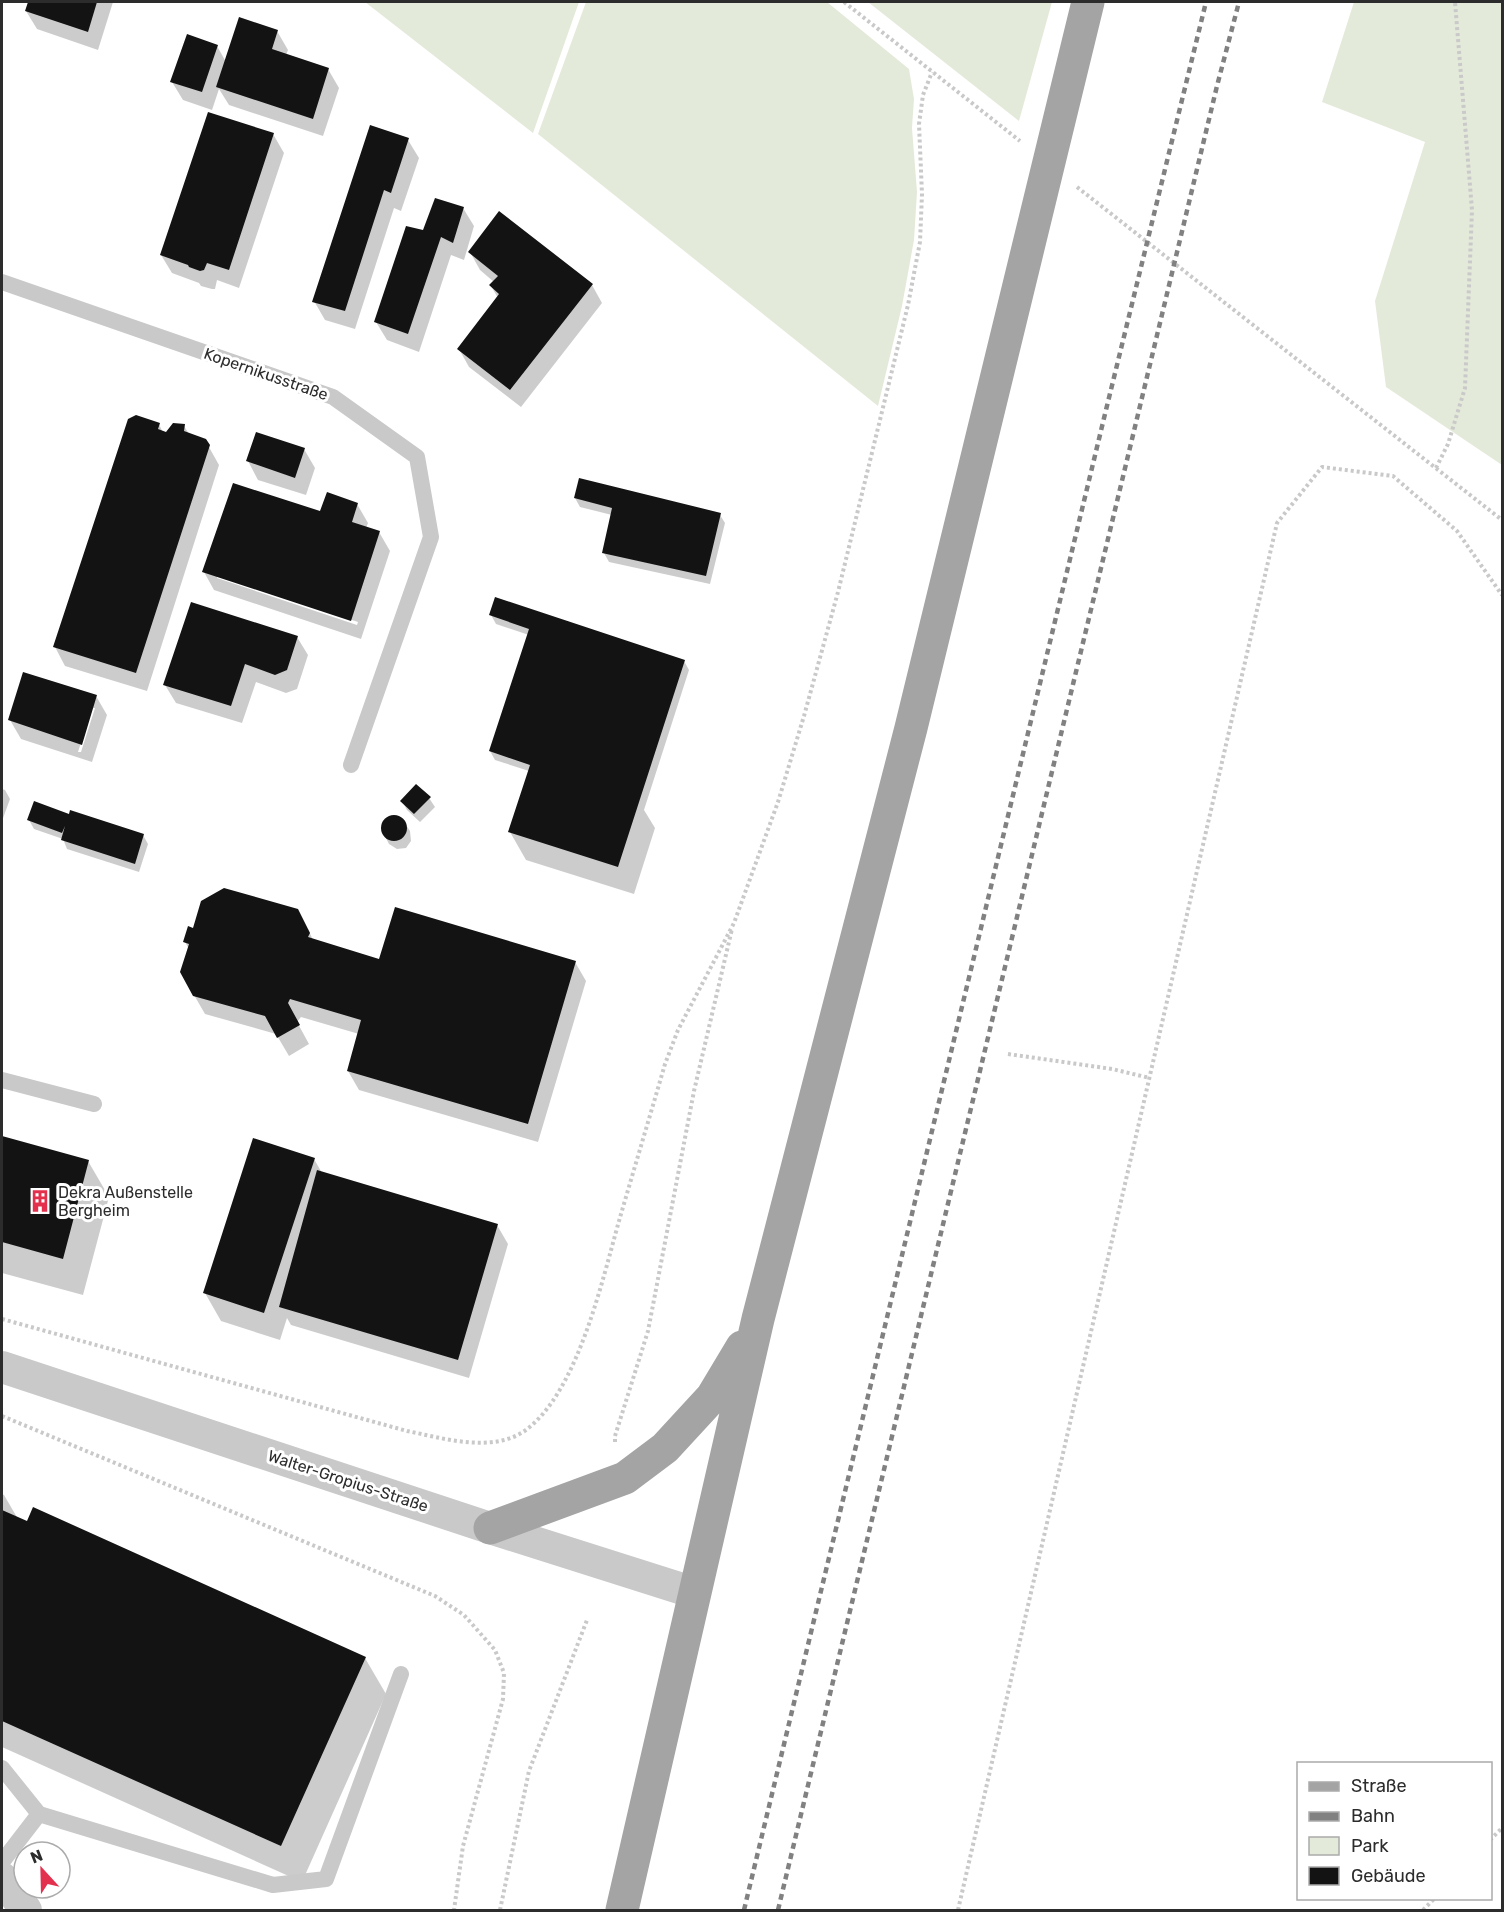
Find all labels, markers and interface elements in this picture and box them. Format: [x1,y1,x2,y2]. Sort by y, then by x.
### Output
street label: Kopernikusstraße [201,344,331,404]
place label: Dekra Außenstelle Bergheim [58,1183,193,1220]
building icon: Dekra Außenstelle Bergheim [27,1188,53,1214]
street label: Walter-Gropius-Straße [265,1446,431,1516]
legend [1297,1762,1492,1900]
text: Straße [1351,1775,1407,1797]
text: Bahn [1351,1805,1395,1827]
text: Park [1351,1835,1389,1857]
north arrow [12,1840,72,1900]
text: N [28,1846,45,1868]
text: Gebäude [1351,1865,1426,1887]

